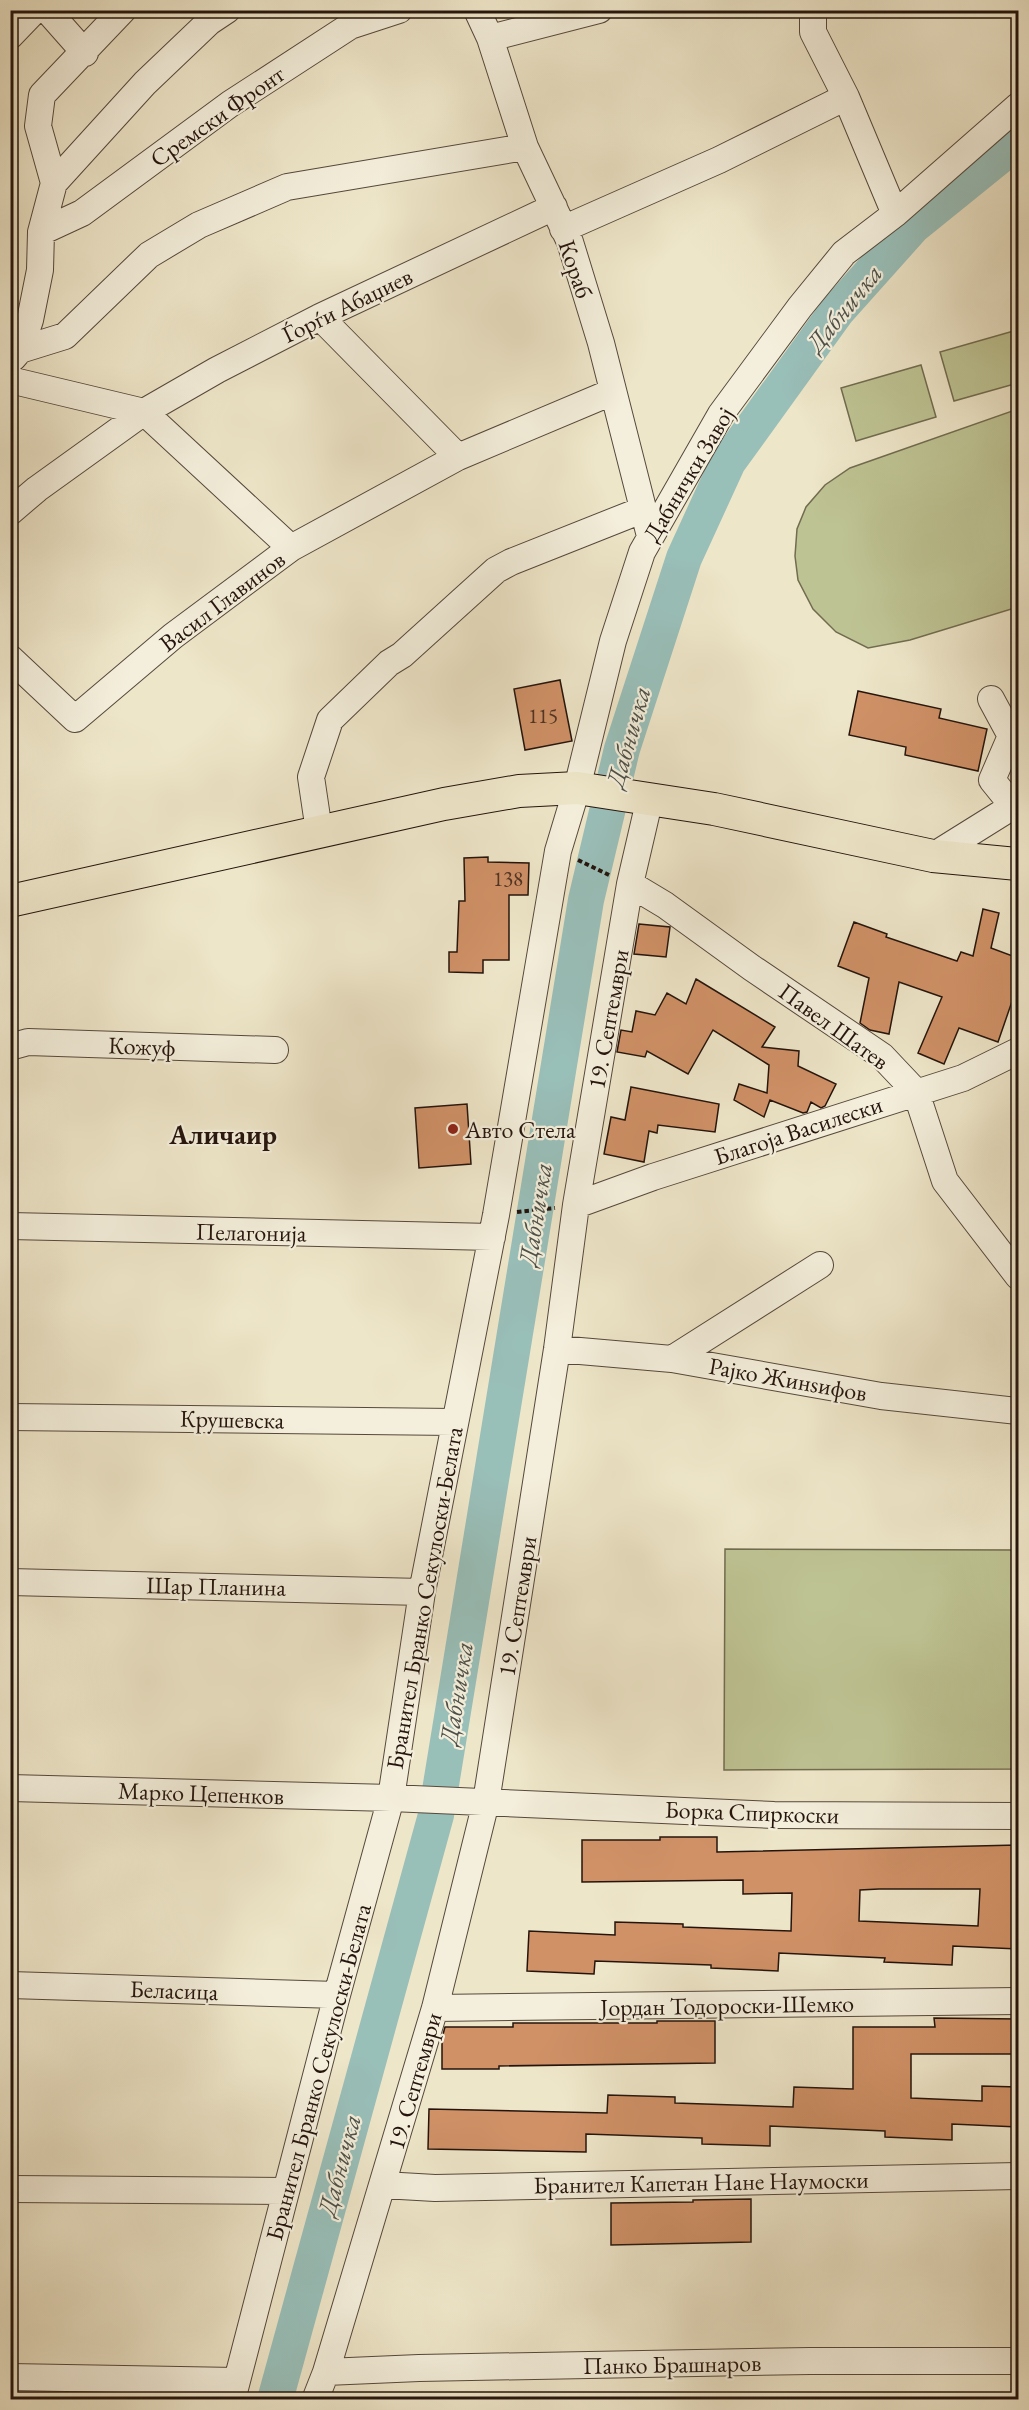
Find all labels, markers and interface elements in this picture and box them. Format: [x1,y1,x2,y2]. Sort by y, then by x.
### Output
street label: Сремски Фронт [144,58,290,174]
street label: Кораб [552,236,600,302]
water label: Дабничка [797,257,890,360]
street label: Ѓорѓи Абаџиев [277,260,417,350]
street label: Дабнички Завој [636,401,740,547]
street label: Васил Главинов [153,544,291,658]
water label: Дабничка [597,683,659,793]
house number: 115 [528,702,558,729]
house number: 138 [493,865,523,892]
street label: 19. Септември [580,946,636,1091]
street label: Павел Шатев [773,976,895,1076]
street label: Кожуф [108,1029,176,1063]
street label: Благоја Василески [710,1088,886,1172]
place label: Авто Стела [464,1114,576,1145]
district label: Аличаир [168,1117,277,1152]
marker: Авто Стела [446,1122,460,1136]
water label: Дабничка [510,1160,560,1270]
street label: Пелагонија [195,1216,307,1248]
street label: Рајко Жинѕифов [707,1350,869,1408]
street label: Крушевска [179,1403,285,1435]
street label: Бранител Бранко Секулоски-Белата [379,1424,470,1772]
street label: 19. Септември [491,1533,543,1678]
street label: Шар Планина [146,1569,287,1603]
water label: Дабничка [431,1639,481,1749]
street label: Марко Цепенков [118,1775,284,1811]
street label: Борка Спиркоски [664,1793,840,1831]
street label: Бранител Бранко Секулоски-Белата [258,1900,378,2244]
street label: Беласица [129,1973,219,2007]
street label: Јордан Тодороски-Шемко [598,1987,854,2023]
street label: 19. Септември [380,2008,448,2153]
water label: Дабничка [309,2111,369,2221]
street label: Бранител Капетан Нане Наумоски [533,2164,869,2200]
street label: Панко Брашнаров [583,2347,761,2381]

